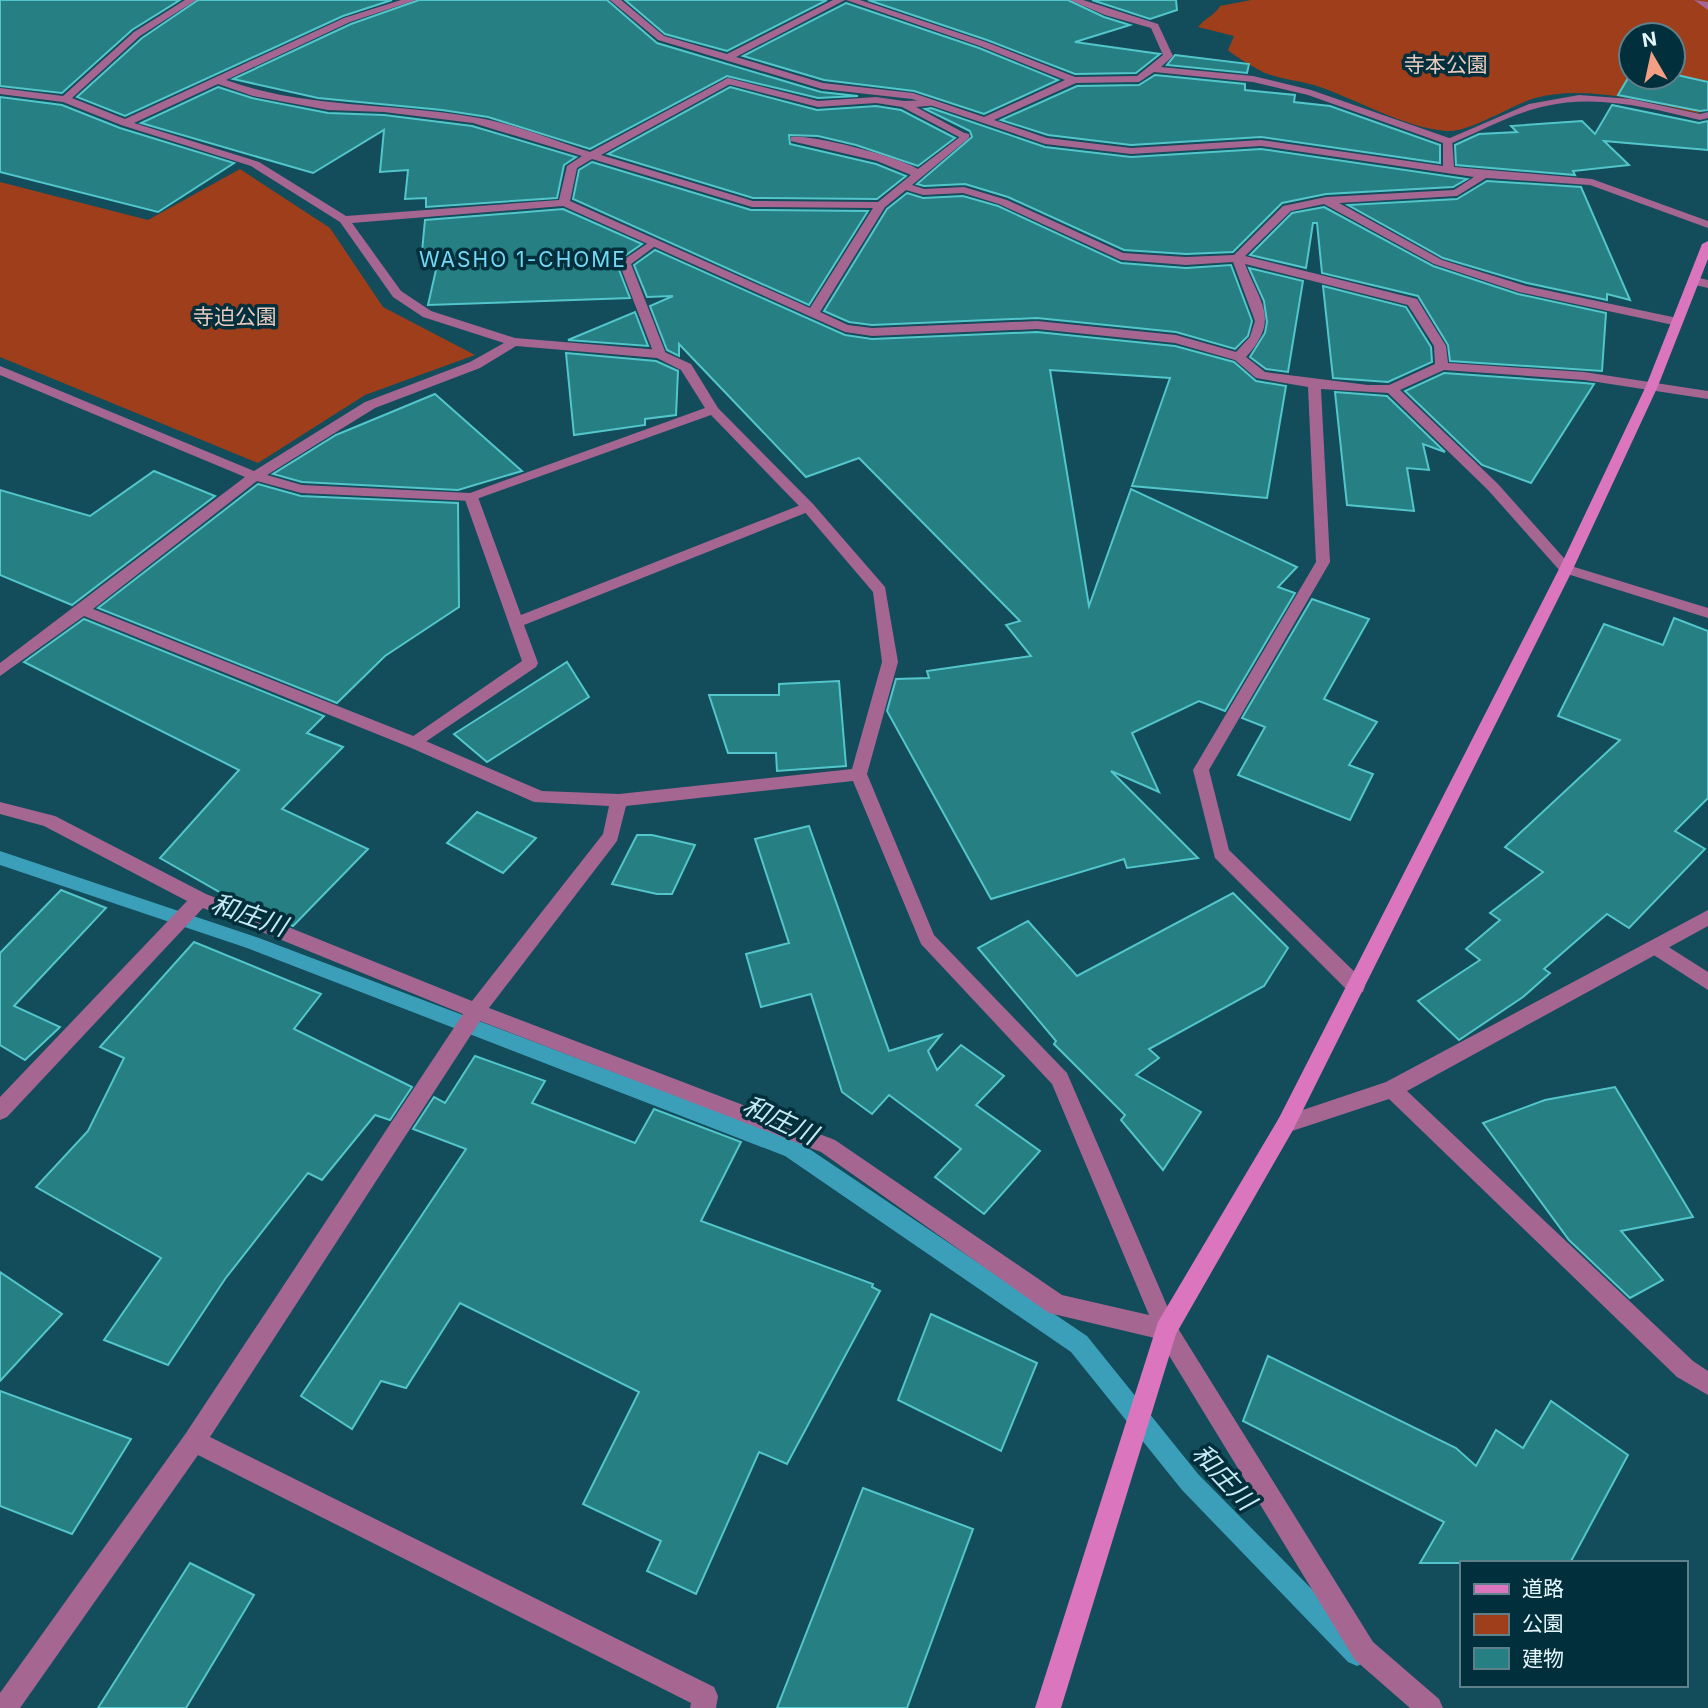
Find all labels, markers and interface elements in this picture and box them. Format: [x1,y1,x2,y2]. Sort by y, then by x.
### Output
north arrow [1617,21,1687,91]
text: N [1640,27,1658,52]
park label: 寺本公園 [1404,52,1488,77]
district label: WASHO 1-CHOME [419,247,627,272]
park label: 寺迫公園 [193,304,277,329]
water label: 和庄川 [207,887,294,943]
water label: 和庄川 [738,1089,825,1151]
water label: 和庄川 [1186,1438,1264,1518]
legend [1460,1561,1687,1687]
text: 道路 [1522,1576,1564,1601]
text: 公園 [1522,1611,1564,1636]
text: 建物 [1522,1646,1564,1671]

